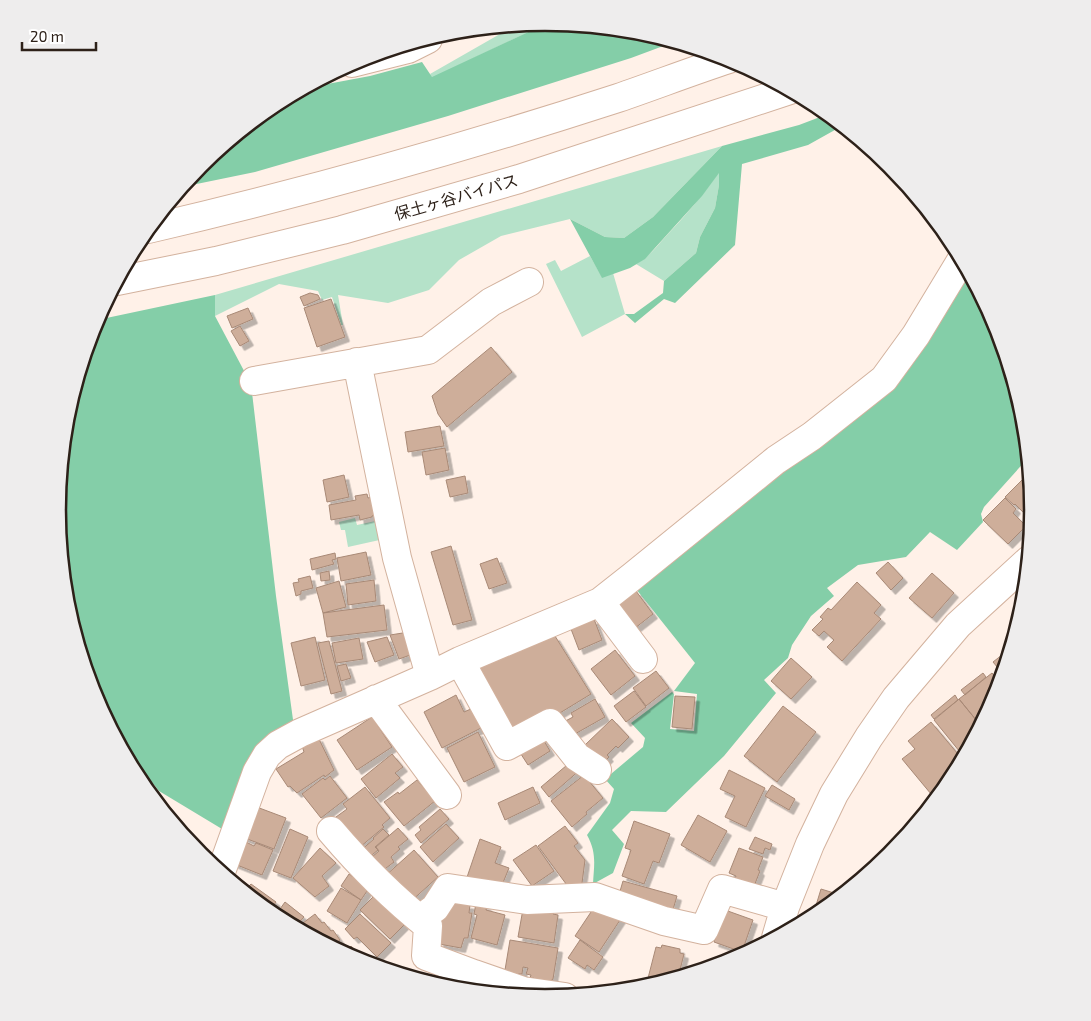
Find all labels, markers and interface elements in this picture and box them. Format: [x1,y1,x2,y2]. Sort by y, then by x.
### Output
scale bar [22,20,96,52]
text: 20 m [30,27,64,45]
street label: 保土ヶ谷バイパス [392,170,520,223]

